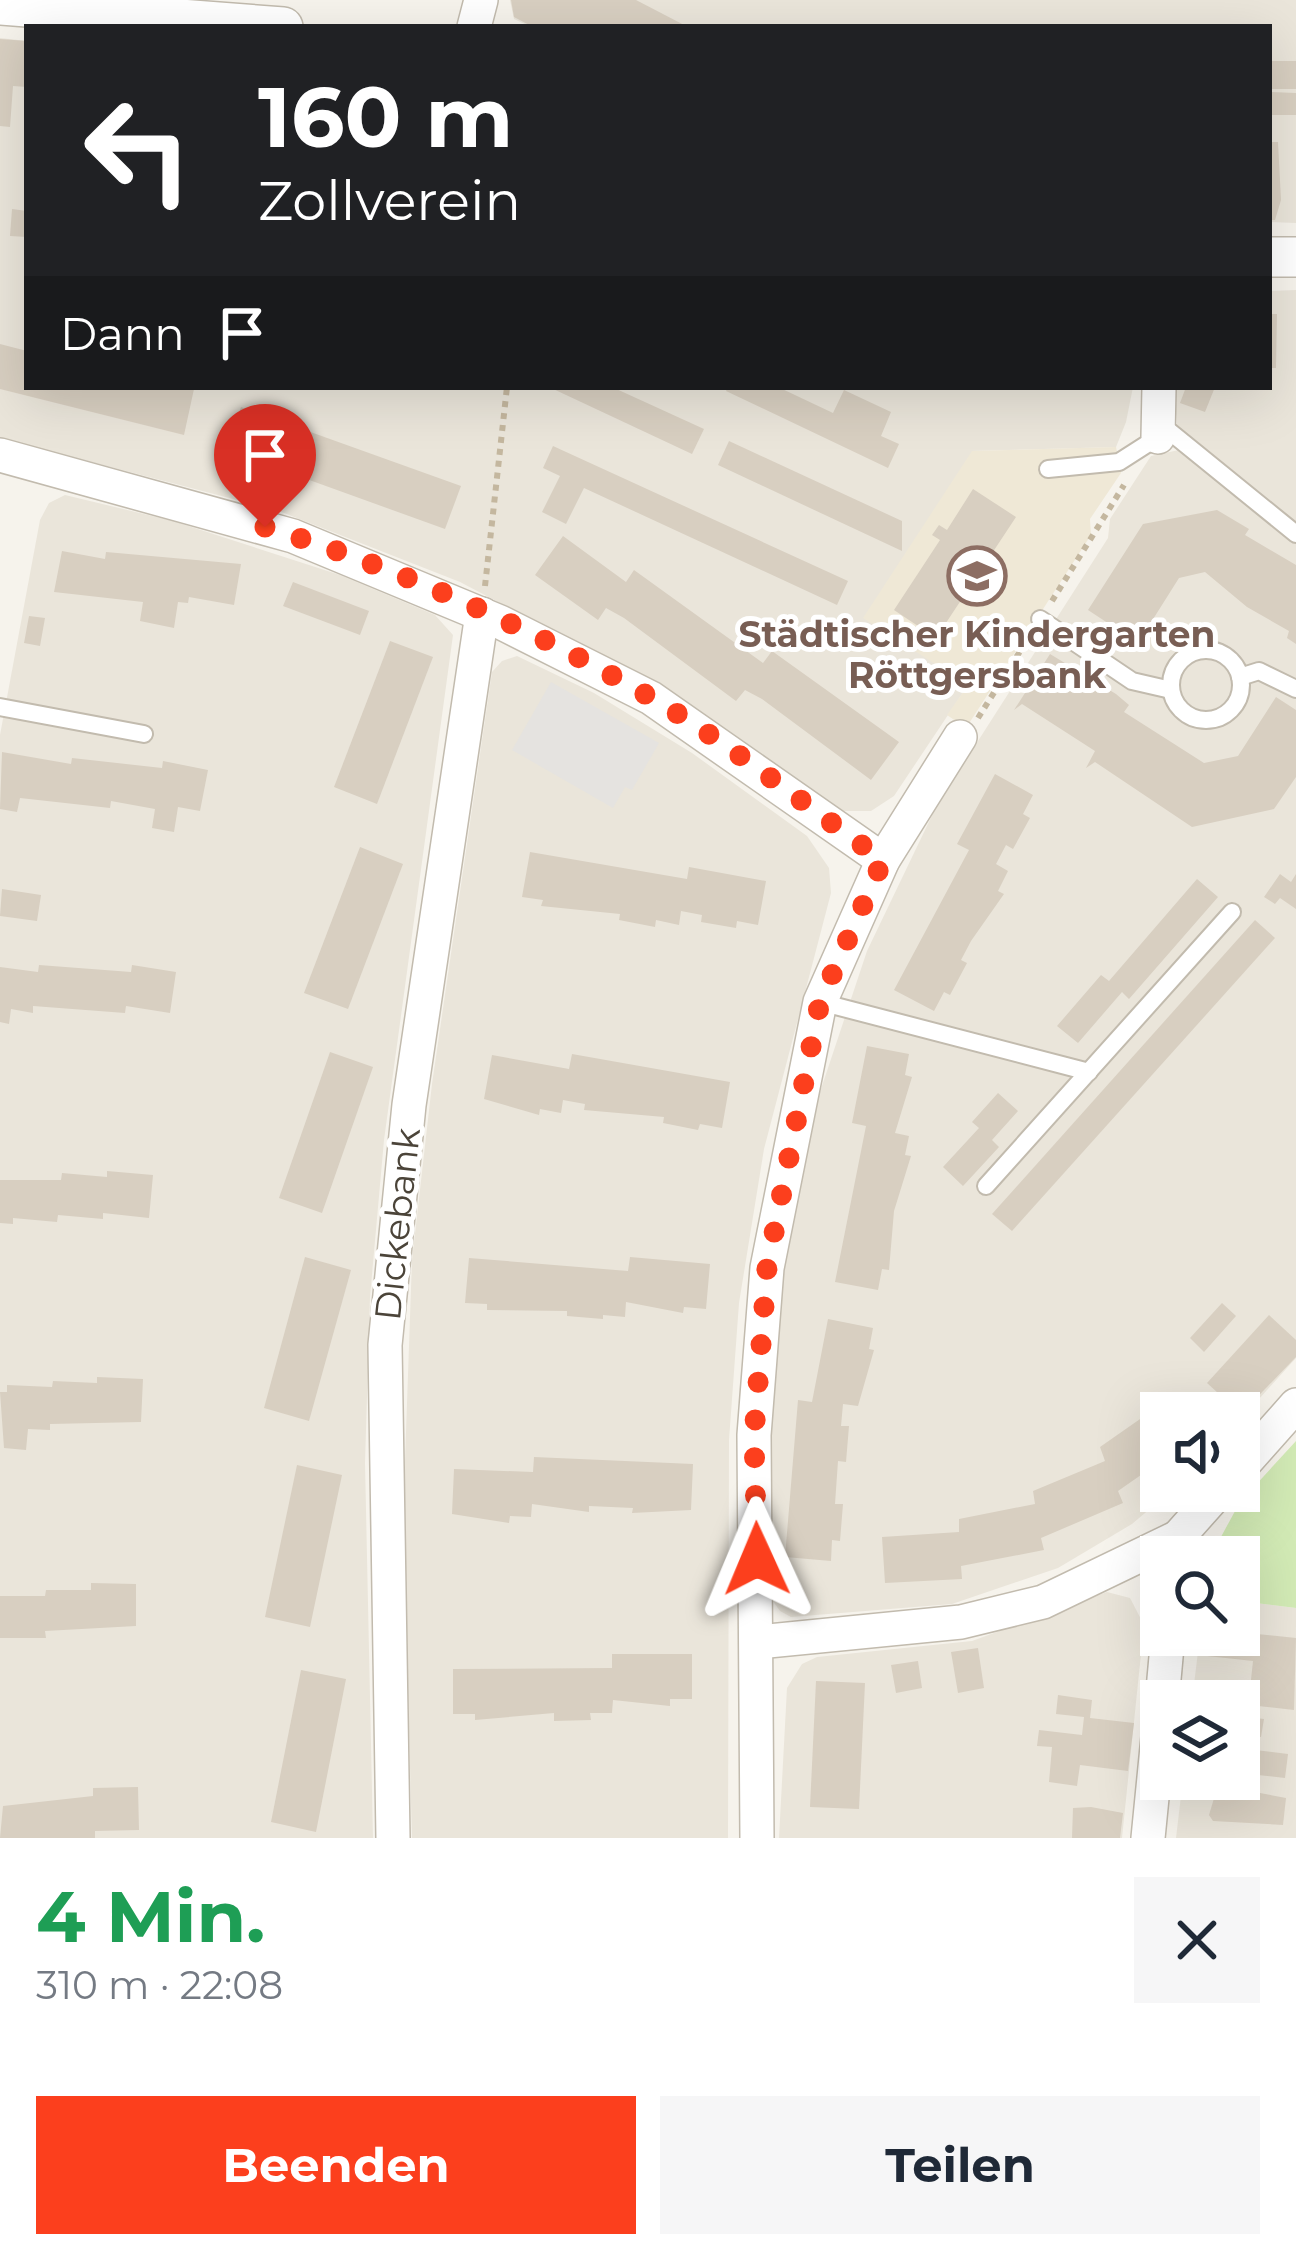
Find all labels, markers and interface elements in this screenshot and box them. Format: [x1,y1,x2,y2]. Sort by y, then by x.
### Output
text: 160 m [258,66,513,168]
icon: left [60,72,216,228]
text: Zollverein [258,168,521,234]
icon: arrive [209,300,275,366]
text: Dann [60,306,185,361]
pin [214,404,316,527]
icon: arrive [232,422,298,488]
school or university icon: Städtischer Kindergarten Röttgersbank [946,545,1008,607]
place label: Städtischer Kindergarten Röttgersbank [739,612,1215,697]
street label: Dickebank [365,1125,429,1322]
map controls [1140,1392,1260,1800]
button: sound [1140,1392,1260,1512]
position arrow [694,1496,820,1622]
button: search [1140,1536,1260,1656]
button: layers [1140,1680,1260,1800]
text: 4 Min. [36,1872,265,1960]
button: close [1134,1877,1260,2003]
text: 310 m · 22:08 [36,1961,283,2009]
button: Beenden [36,2096,636,2234]
button: Teilen [660,2096,1260,2234]

